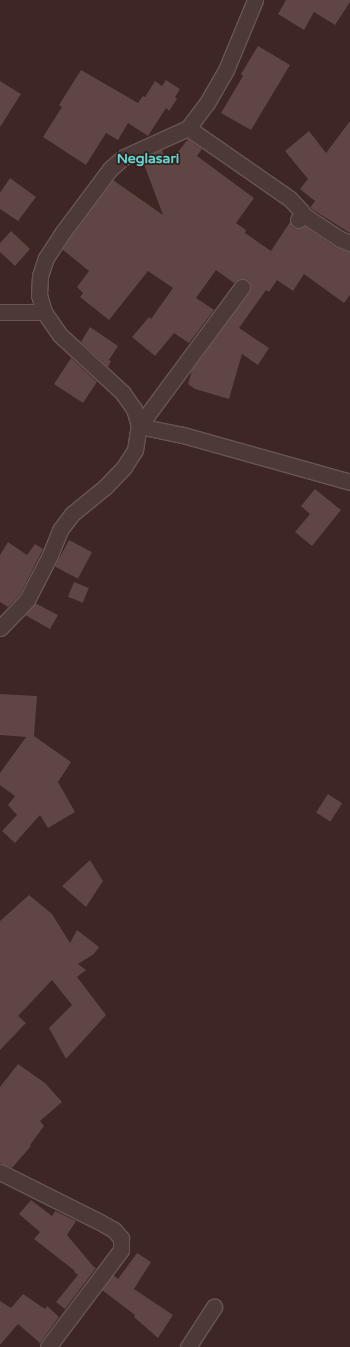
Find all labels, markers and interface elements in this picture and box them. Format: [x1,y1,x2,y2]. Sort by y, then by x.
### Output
district label: Neglasari [117,151,179,167]

